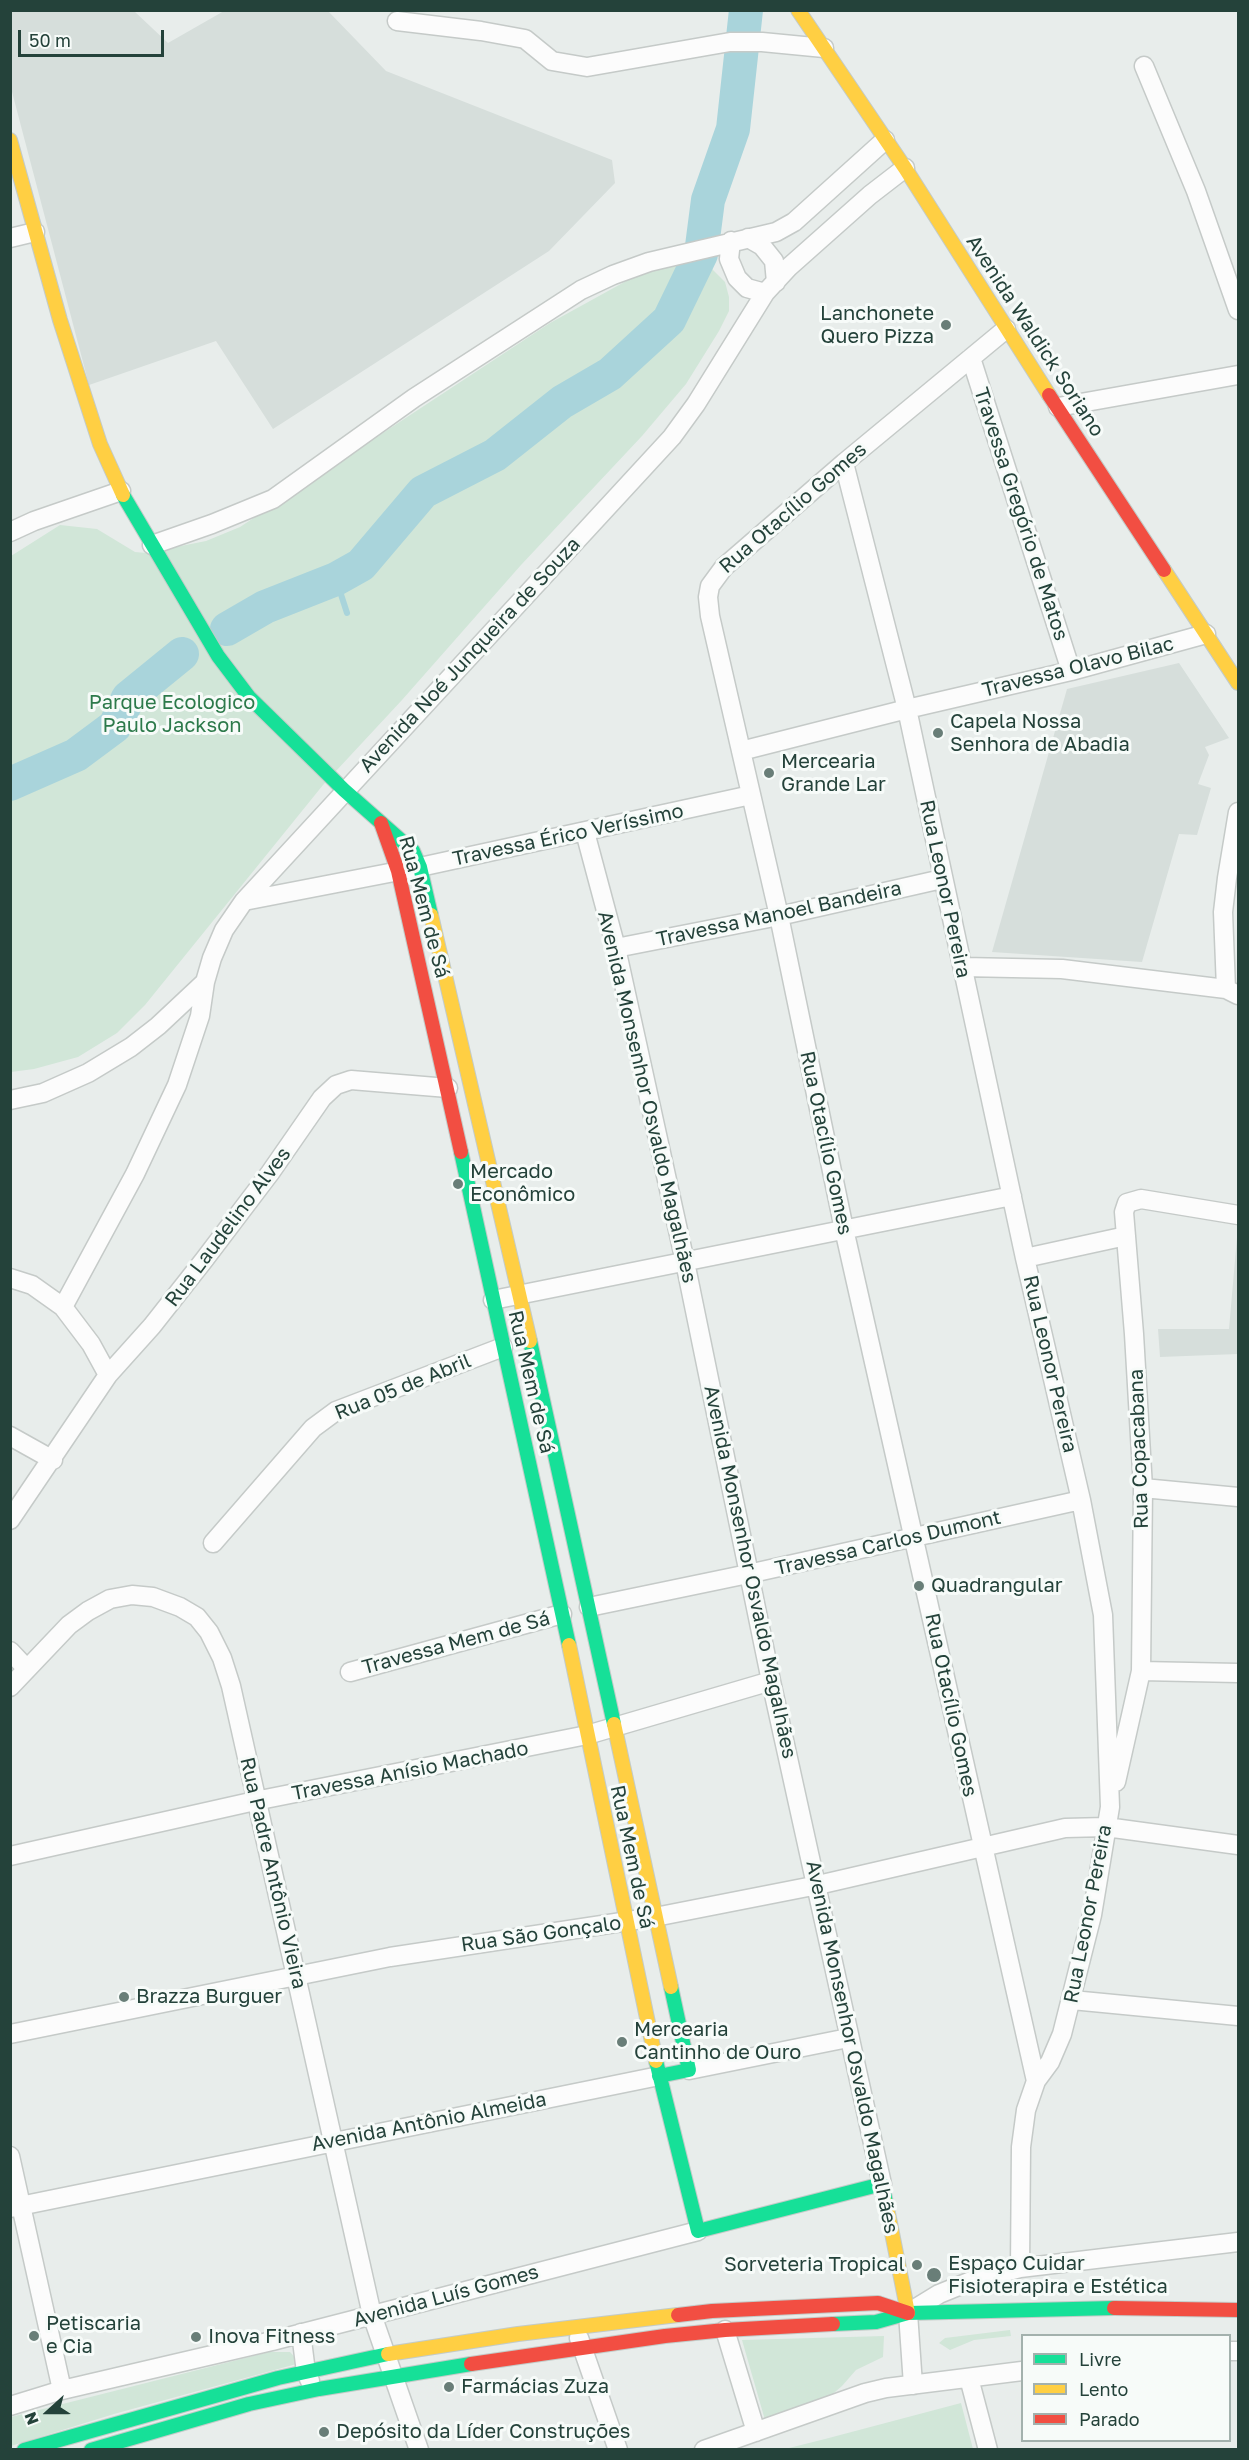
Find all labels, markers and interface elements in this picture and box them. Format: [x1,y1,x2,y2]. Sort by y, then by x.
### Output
scale bar [21,18,166,56]
text: 50 m [29,29,71,51]
street label: Avenida Waldick Soriano [961,231,1109,441]
place label: Lanchonete Quero Pizza [820,302,934,349]
marker: Lanchonete Quero Pizza [939,318,953,332]
street label: Travessa Gregório de Matos [969,384,1073,644]
street label: Rua Otacílio Gomes [715,438,871,578]
street label: Avenida Noé Junqueira de Souza [355,532,585,778]
street label: Travessa Olavo Bilac [980,632,1176,702]
park label: Parque Ecologico Paulo Jackson [89,691,255,738]
place label: Capela Nossa Senhora de Abadia [950,710,1130,757]
marker: Capela Nossa Senhora de Abadia [931,726,945,740]
place label: Mercearia Grande Lar [781,750,886,797]
marker: Mercearia Grande Lar [762,766,776,780]
street label: Rua Leonor Pereira [914,798,976,980]
street label: Travessa Érico Veríssimo [450,799,686,871]
street label: Rua Mem de Sá [394,833,454,981]
street label: Travessa Manoel Bandeira [654,876,904,952]
street label: Avenida Monsenhor Osvaldo Magalhães [592,909,702,1285]
street label: Rua Otacílio Gomes [795,1049,857,1237]
street label: Rua Laudelino Alves [160,1142,296,1312]
place label: Mercado Econômico [470,1160,575,1207]
marker: Mercado Econômico [451,1177,465,1191]
street label: Rua Leonor Pereira [1018,1273,1082,1455]
street label: Rua Mem de Sá [503,1308,559,1456]
street label: Rua 05 de Abril [331,1349,475,1425]
street label: Rua Copacabana [1124,1369,1154,1529]
street label: Avenida Monsenhor Osvaldo Magalhães [699,1383,801,1761]
street label: Travessa Carlos Dumont [773,1505,1003,1581]
place label: Quadrangular [931,1574,1063,1598]
marker: Quadrangular [912,1579,926,1593]
street label: Travessa Mem de Sá [359,1606,553,1680]
street label: Rua Otacílio Gomes [920,1611,982,1799]
street label: Travessa Anísio Machado [290,1736,530,1806]
street label: Rua Padre Antônio Vieira [235,1755,311,1991]
street label: Rua Mem de Sá [605,1783,659,1931]
street label: Rua Leonor Pereira [1059,1823,1117,2005]
street label: Avenida Monsenhor Osvaldo Magalhães [801,1858,903,2236]
street label: Rua São Gonçalo [459,1911,623,1957]
place label: Brazza Burguer [136,1985,282,2009]
marker: Brazza Burguer [117,1990,131,2004]
place label: Mercearia Cantinho de Ouro [634,2018,801,2065]
marker: Mercearia Cantinho de Ouro [615,2035,629,2049]
street label: Avenida Antônio Almeida [310,2087,548,2157]
place label: Espaço Cuidar Fisioterapira e Estética [948,2252,1168,2299]
place label: Sorveteria Tropical [724,2253,905,2277]
marker: Sorveteria Tropical [910,2258,924,2272]
street label: Avenida Luís Gomes [351,2260,541,2332]
marker: Espaço Cuidar Fisioterapira e Estética [925,2266,943,2284]
place label: Petiscaria e Cia [46,2312,141,2359]
place label: Inova Fitness [208,2325,335,2349]
marker: Petiscaria e Cia [27,2329,41,2343]
marker: Inova Fitness [189,2330,203,2344]
legend [1021,2334,1231,2442]
text: Livre [1079,2348,1121,2370]
place label: Farmácias Zuza [461,2375,609,2399]
text: Lento [1079,2378,1128,2400]
marker: Farmácias Zuza [442,2380,456,2394]
north arrow [18,2382,78,2442]
text: Parado [1079,2408,1140,2430]
text: N [20,2409,43,2428]
place label: Depósito da Líder Construções [336,2420,630,2444]
marker: Depósito da Líder Construções [317,2425,331,2439]

